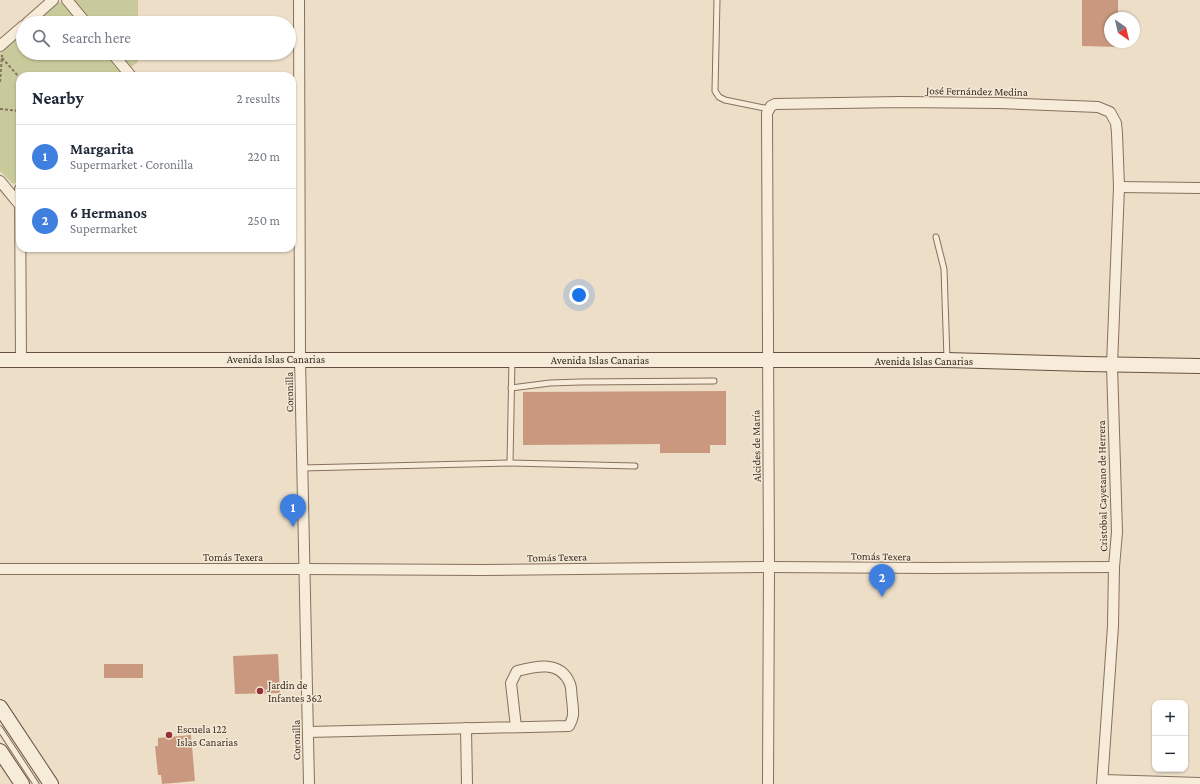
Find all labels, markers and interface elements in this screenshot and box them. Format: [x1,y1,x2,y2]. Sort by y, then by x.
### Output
north arrow [1104,12,1140,48]
search box [16,16,296,60]
icon: search [30,27,52,49]
text: Search here [62,30,131,46]
street label: José Fernández Medina [925,84,1028,99]
text: Nearby [32,89,84,108]
text: 2 results [237,91,280,106]
text: Margarita [70,141,134,157]
text: 1 [43,149,47,164]
text: 220 m [247,149,280,164]
text: Supermarket · Coronilla [70,157,193,172]
text: 6 Hermanos [70,205,147,221]
text: 2 [42,213,48,228]
text: 250 m [247,213,280,228]
text: Supermarket [70,221,137,236]
your location [569,285,589,305]
street label: Avenida Islas Canarias [227,353,325,365]
street label: Avenida Islas Canarias [551,354,649,366]
street label: Avenida Islas Canarias [875,355,973,367]
street label: Coronilla [283,372,295,412]
street label: Alcides de María [749,410,763,482]
street label: Cristóbal Cayetano de Herrera [1095,420,1110,552]
pin: 1 [280,494,306,527]
street label: Tomás Texera [851,549,911,563]
street label: Tomás Texera [527,550,587,564]
street label: Tomás Texera [203,551,263,563]
pin: 2 [869,564,895,597]
place label: Jardin de Infantes 362 [267,679,322,704]
marker: Jardin de Infantes 362 [255,686,265,696]
map controls [1152,700,1188,772]
button: + [1152,700,1188,736]
street label: Coronilla [290,720,302,760]
place label: Escuela 122 Islas Canarias [177,723,238,748]
marker: Escuela 122 Islas Canarias [164,730,174,740]
button: − [1152,736,1188,772]

